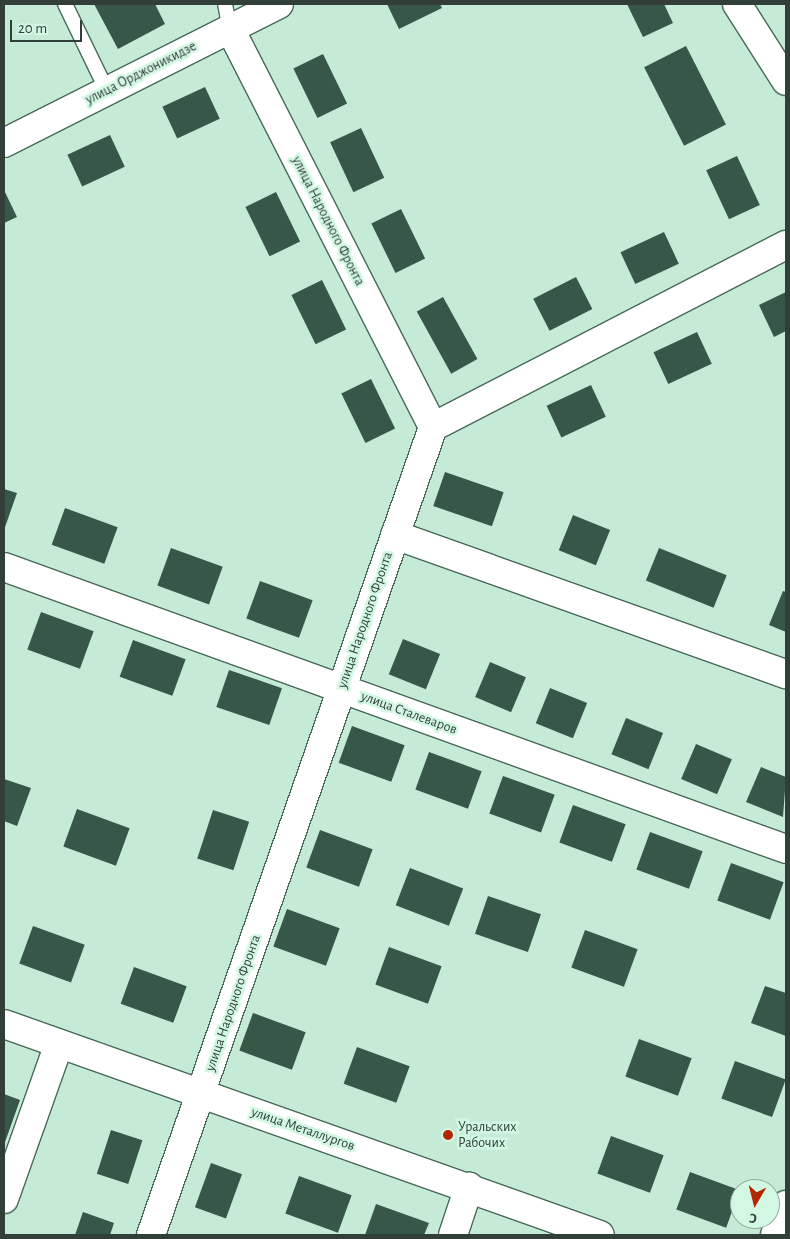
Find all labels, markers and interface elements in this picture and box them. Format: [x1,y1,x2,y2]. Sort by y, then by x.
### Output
scale bar [12,10,85,42]
text: 20 m [18,21,47,36]
street label: улица Орджоникидзе [83,38,199,108]
street label: улица Народного Фронта [288,153,368,289]
street label: улица Народного Фронта [334,550,396,690]
street label: улица Сталеваров [359,688,459,738]
street label: улица Народного Фронта [202,933,264,1073]
street label: улица Металлургов [249,1103,357,1155]
place label: Уральских Рабочих [458,1119,517,1152]
marker: Уральских Рабочих [442,1129,454,1141]
north arrow [730,1179,780,1229]
text: С [748,1210,758,1225]

